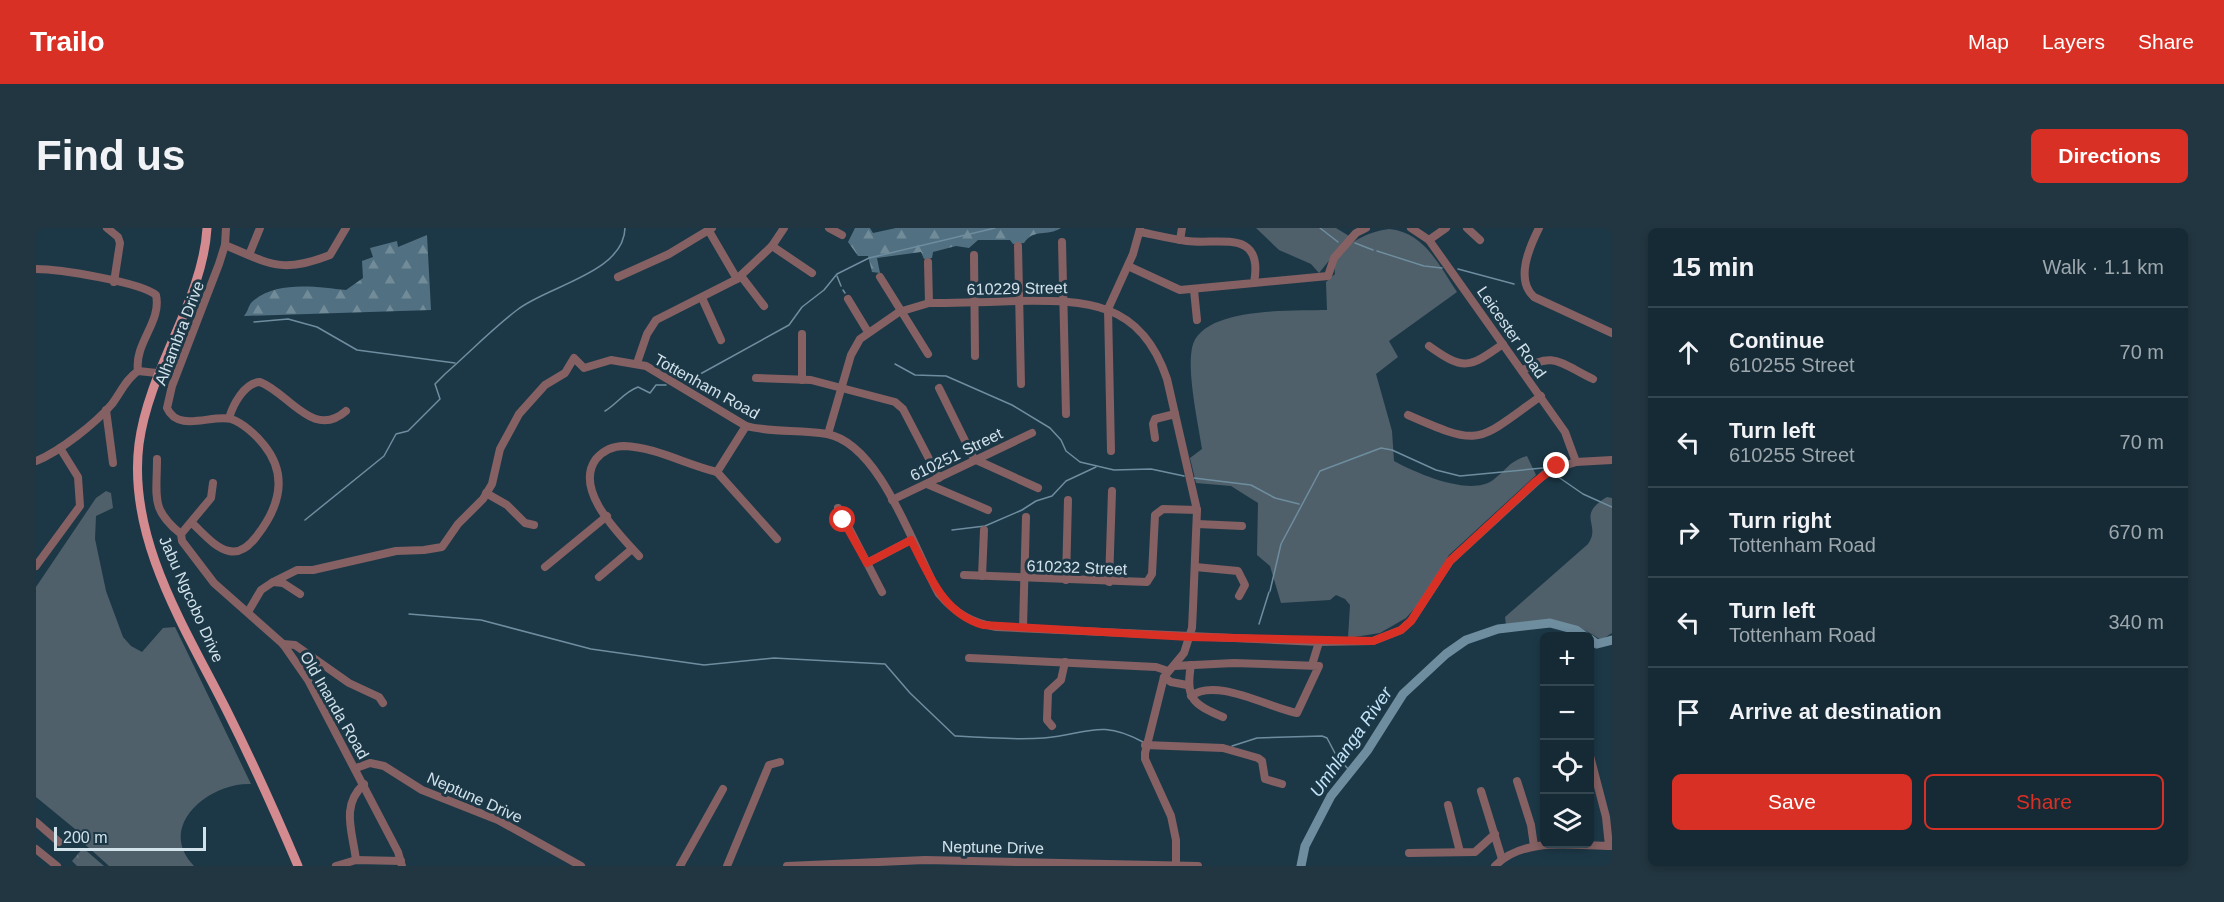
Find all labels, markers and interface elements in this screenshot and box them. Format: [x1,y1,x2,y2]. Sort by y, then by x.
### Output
text: Trailo [30,26,105,57]
text: Map [1968,30,2009,53]
text: Layers [2042,30,2105,53]
text: Share [2138,30,2194,53]
button: Directions [2031,129,2188,183]
text: Find us [36,132,185,179]
text: 15 min [1672,252,1754,282]
text: Walk · 1.1 km [2043,256,2164,278]
street label: Alhambra Drive [152,279,207,388]
street label: 610229 Street [967,279,1068,298]
street label: Leicester Road [1474,283,1549,381]
text: Continue [1729,328,1824,353]
icon: ahead [1672,336,1705,369]
text: 70 m [2120,341,2164,363]
street label: Tottenham Road [651,351,762,422]
text: 610255 Street [1729,354,1855,376]
text: Turn left [1729,418,1815,443]
street label: 610251 Street [907,425,1006,484]
icon: left [1672,426,1705,459]
text: 70 m [2120,431,2164,453]
text: 610255 Street [1729,444,1855,466]
route end [1543,452,1569,478]
route start [829,506,855,532]
text: Turn right [1729,508,1831,533]
icon: right [1672,516,1705,549]
text: 670 m [2108,521,2164,543]
street label: Jabu Ngcobo Drive [156,534,227,665]
text: Tottenham Road [1729,534,1876,556]
street label: 610232 Street [1026,557,1128,578]
text: Turn left [1729,598,1815,623]
icon: left [1672,606,1705,639]
text: 340 m [2108,611,2164,633]
text: Tottenham Road [1729,624,1876,646]
map controls [1540,632,1594,848]
button: + [1540,632,1594,686]
street label: Old Inanda Road [297,649,372,762]
water label: Umhlanga River [1306,683,1397,801]
button: − [1540,686,1594,740]
icon: arrive [1672,696,1705,729]
text: Arrive at destination [1729,699,1942,724]
button: locate [1540,740,1594,794]
street label: Neptune Drive [425,769,525,826]
button: Save [1672,774,1912,830]
button: Share [1924,774,2164,830]
button: layers [1540,794,1594,848]
scale bar [54,824,206,852]
text: 200 m [63,829,107,846]
street label: Neptune Drive [942,838,1044,857]

